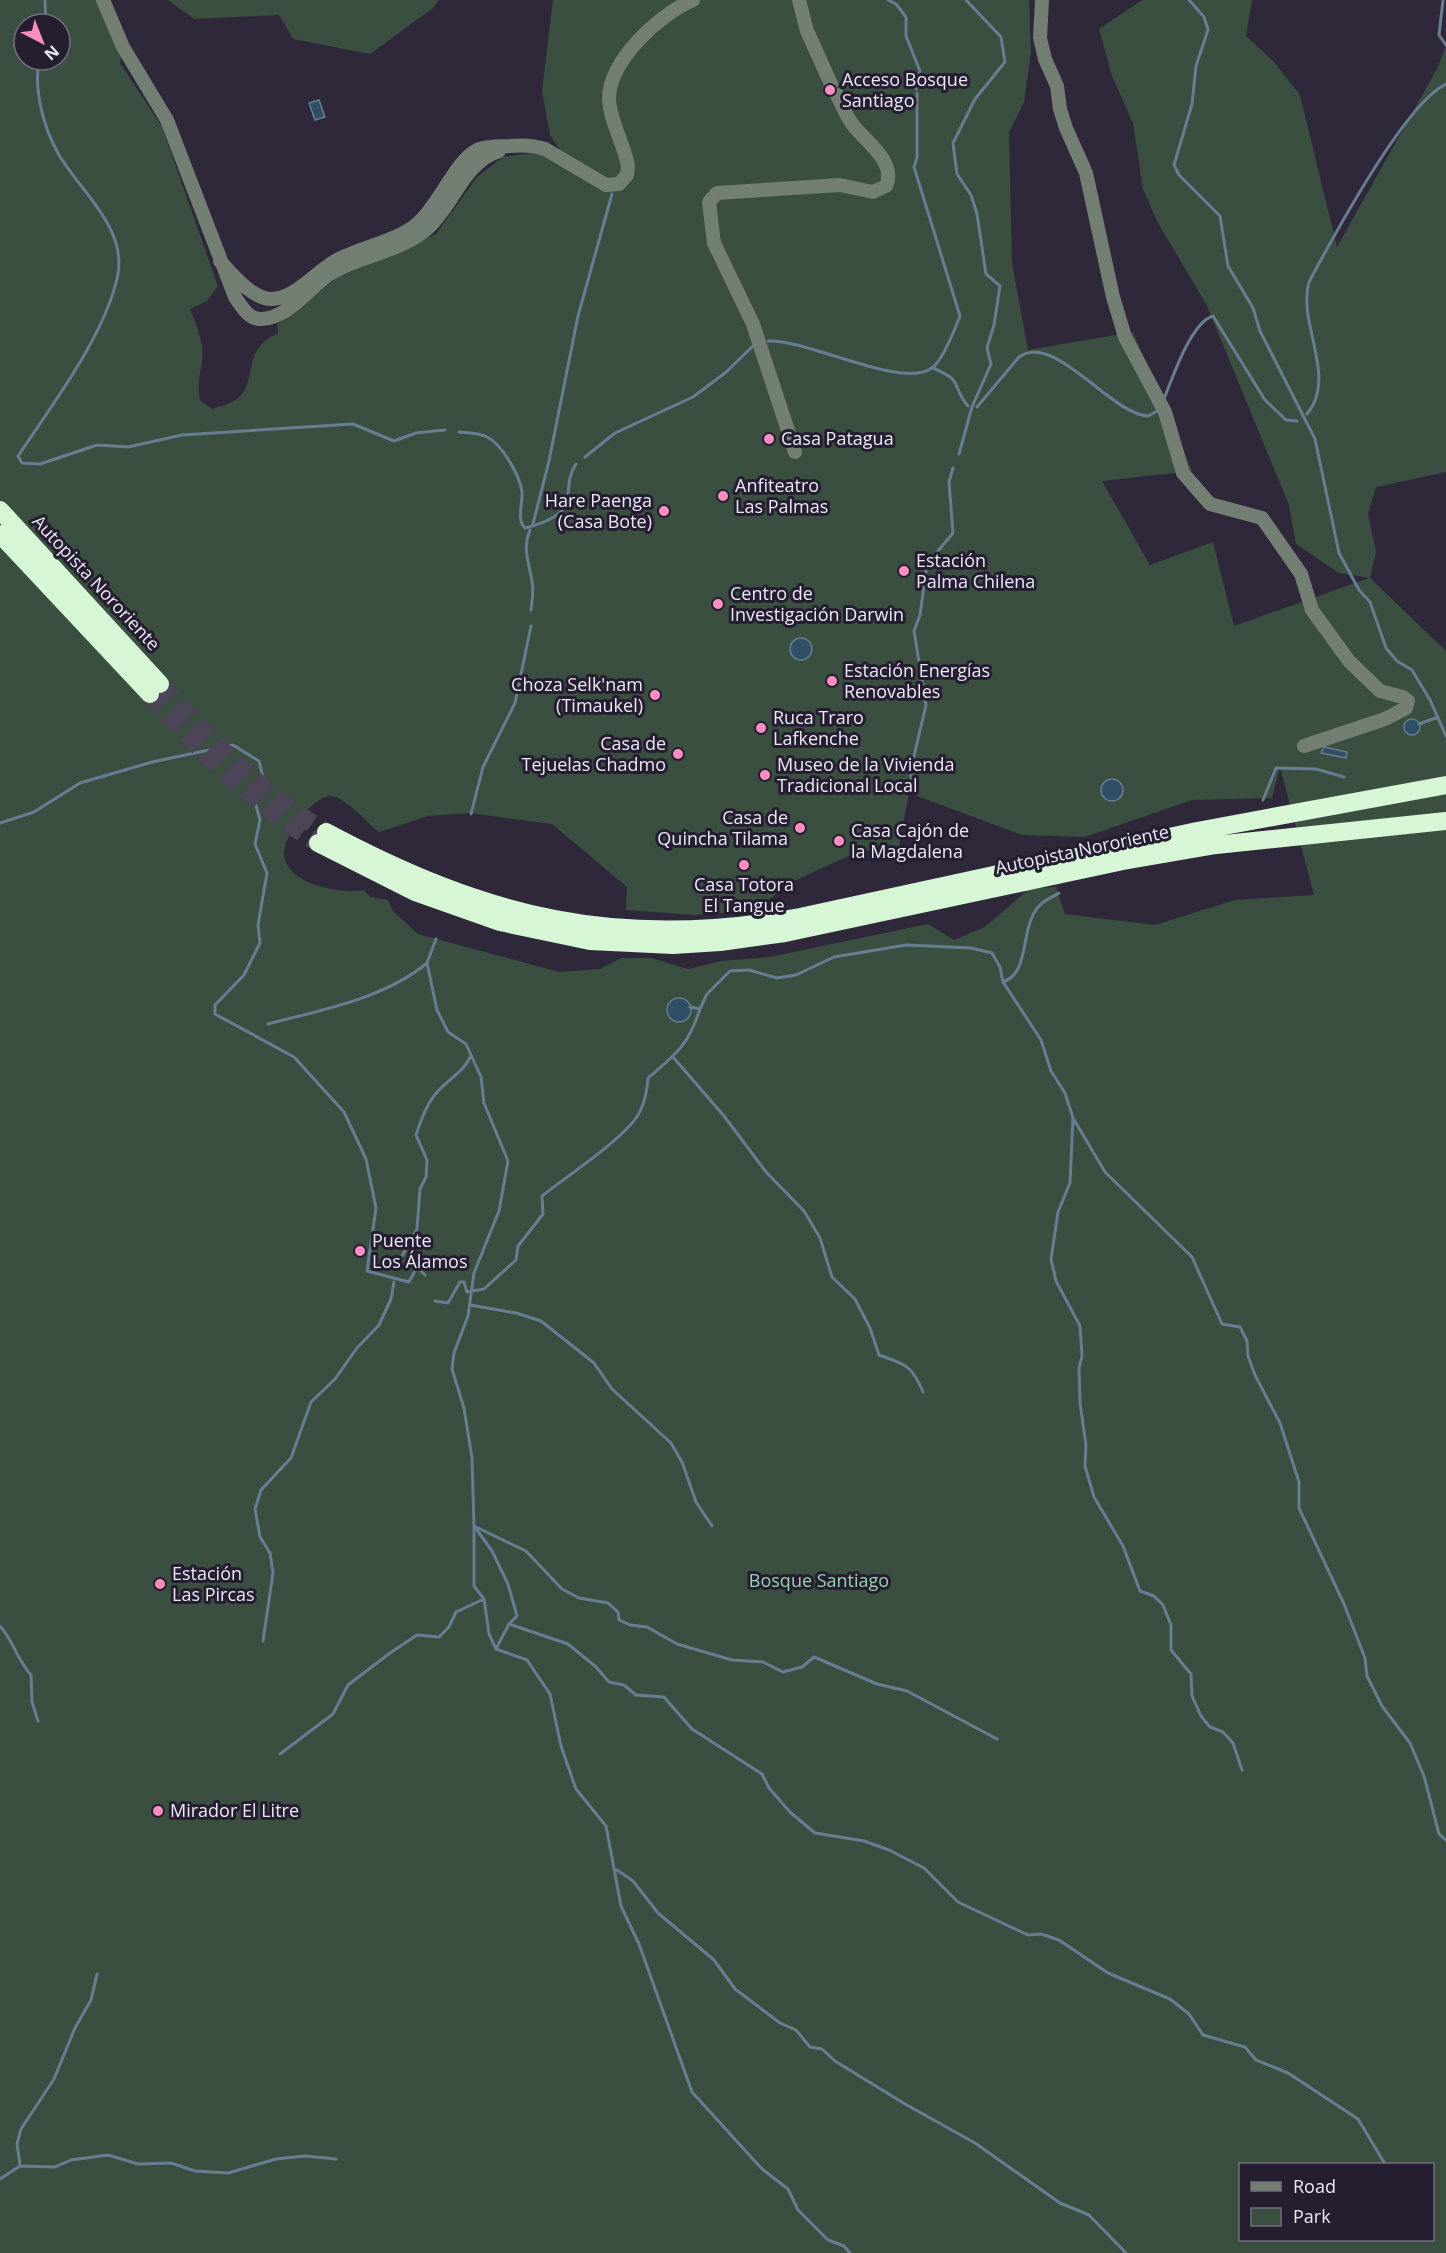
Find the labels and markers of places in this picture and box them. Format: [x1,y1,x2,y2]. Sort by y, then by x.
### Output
place label: Acceso Bosque Santiago [842,67,968,112]
marker: Acceso Bosque Santiago [823,83,837,97]
place label: Casa Patagua [781,426,894,450]
marker: Casa Patagua [762,432,776,446]
place label: Anfiteatro Las Palmas [735,473,828,518]
place label: Hare Paenga (Casa Bote) [545,488,652,533]
marker: Anfiteatro Las Palmas [716,489,730,503]
marker: Hare Paenga (Casa Bote) [657,504,671,518]
place label: Estación Palma Chilena [916,548,1035,593]
marker: Estación Palma Chilena [897,564,911,578]
place label: Centro de Investigación Darwin [730,581,904,626]
marker: Centro de Investigación Darwin [711,597,725,611]
place label: Estación Energías Renovables [844,658,990,703]
place label: Choza Selk'nam (Timaukel) [511,672,643,717]
marker: Estación Energías Renovables [825,674,839,688]
marker: Choza Selk'nam (Timaukel) [648,688,662,702]
place label: Ruca Traro Lafkenche [773,705,864,750]
marker: Ruca Traro Lafkenche [754,721,768,735]
place label: Casa de Tejuelas Chadmo [522,731,666,776]
marker: Casa de Tejuelas Chadmo [671,747,685,761]
place label: Museo de la Vivienda Tradicional Local [777,752,954,797]
marker: Museo de la Vivienda Tradicional Local [758,768,772,782]
place label: Casa de Quincha Tilama [657,805,788,850]
place label: Casa Cajón de la Magdalena [851,818,969,863]
marker: Casa de Quincha Tilama [793,821,807,835]
marker: Casa Cajón de la Magdalena [832,834,846,848]
marker: Casa Totora El Tangue [737,858,751,872]
place label: Casa Totora El Tangue [694,872,794,917]
place label: Puente Los Álamos [372,1228,467,1273]
marker: Puente Los Álamos [353,1244,367,1258]
place label: Estación Las Pircas [172,1561,255,1606]
marker: Estación Las Pircas [153,1577,167,1591]
place label: Mirador El Litre [170,1798,299,1822]
marker: Mirador El Litre [151,1804,165,1818]

